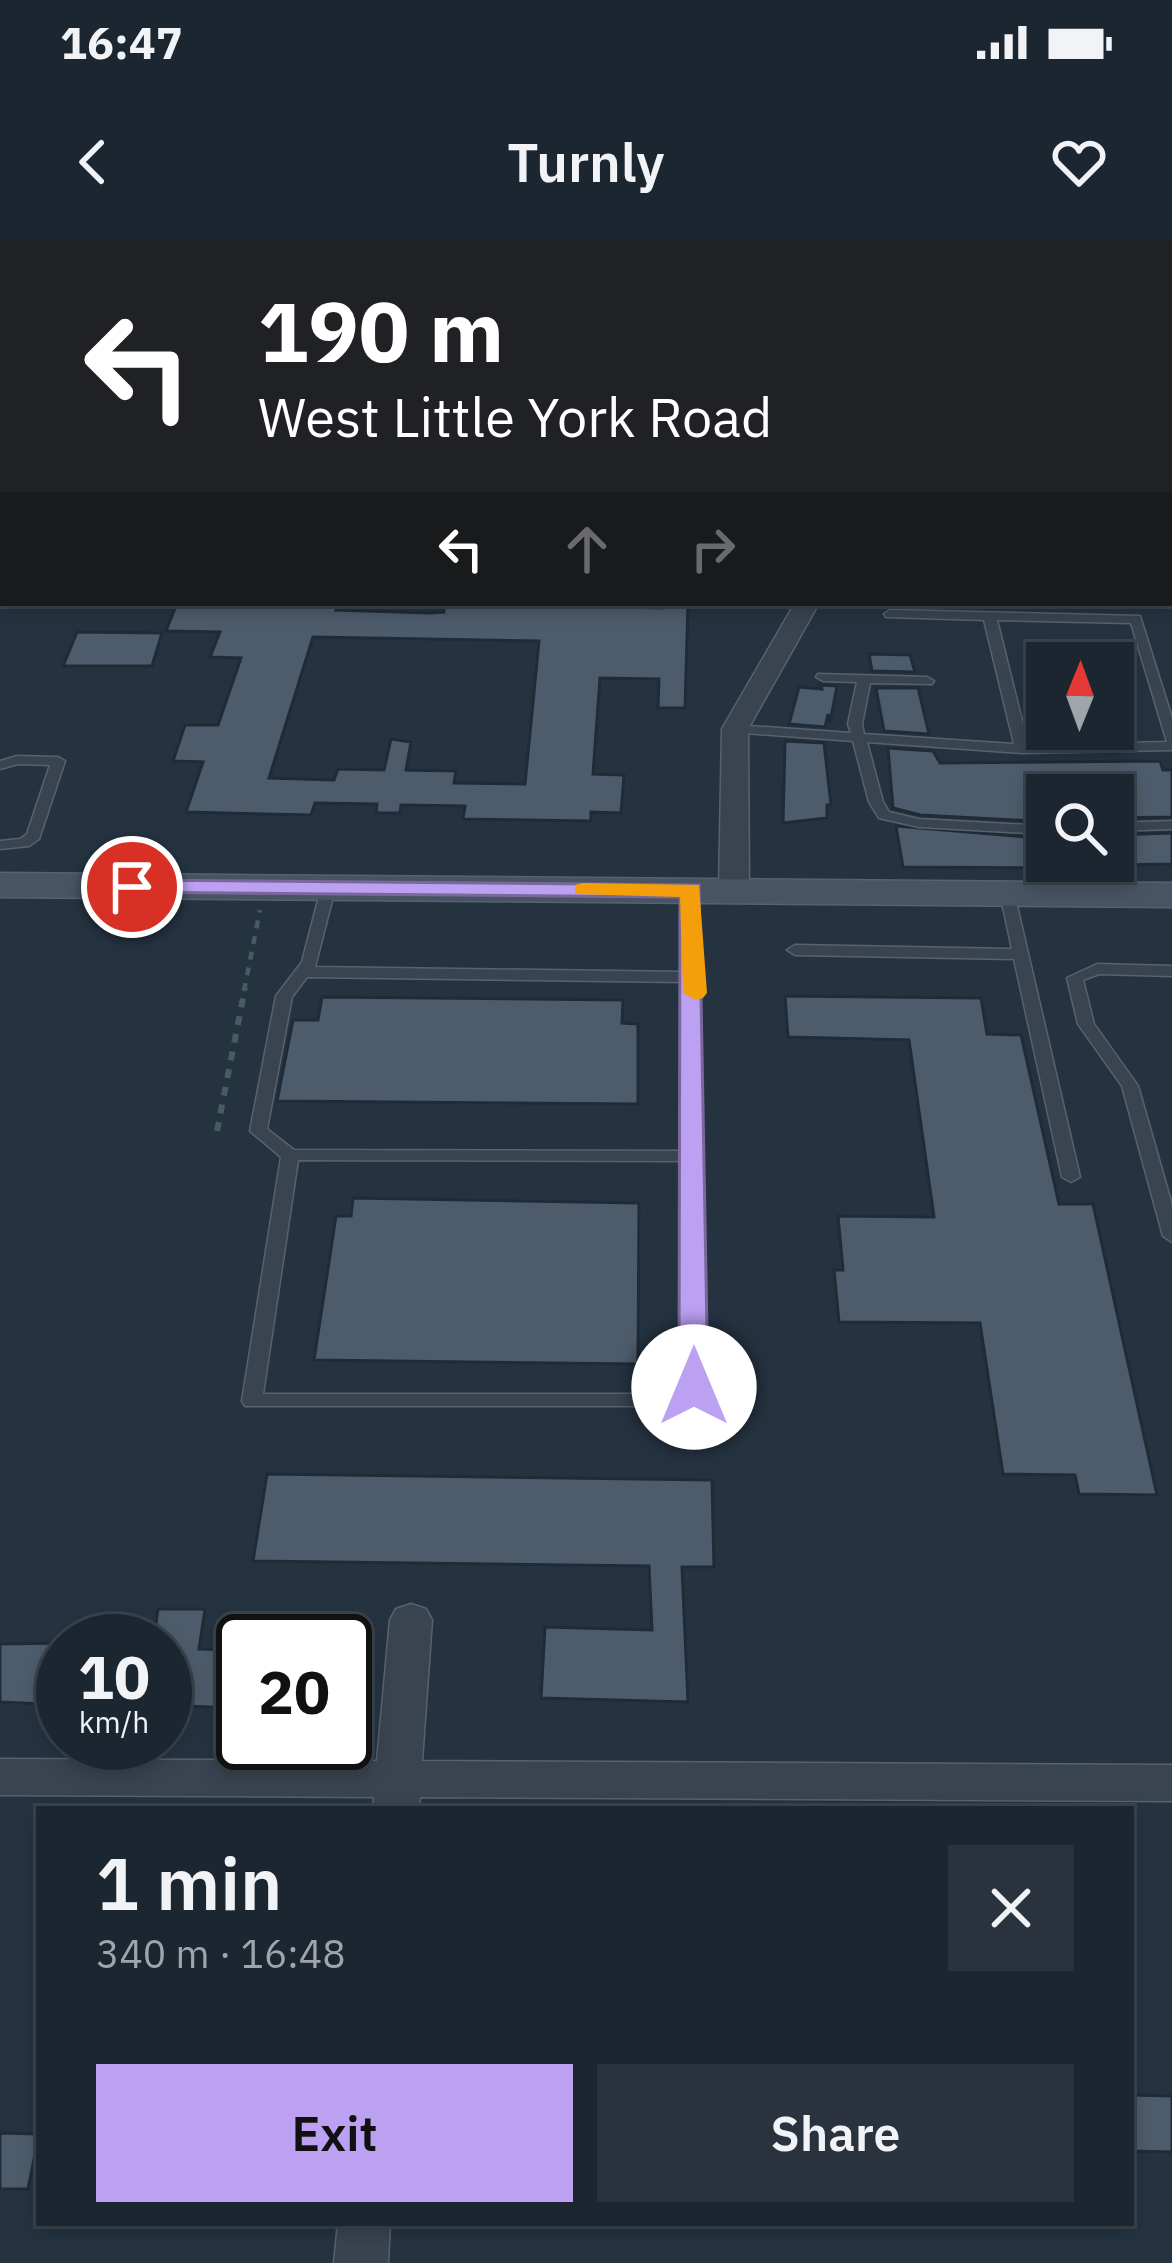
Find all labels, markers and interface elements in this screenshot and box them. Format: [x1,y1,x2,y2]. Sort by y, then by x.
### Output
text: 16:47 [60,13,183,71]
text: Turnly [507,127,665,197]
icon: back [60,129,126,195]
icon: heart [1046,129,1112,195]
text: 190 m [258,276,504,385]
icon: left [60,288,216,444]
text: West Little York Road [258,382,772,452]
icon: left [428,516,494,582]
icon: ahead [554,516,620,582]
icon: right [680,516,746,582]
north arrow [1026,642,1134,750]
map controls [1026,642,1134,882]
button: search [1026,774,1134,882]
pin [81,836,183,938]
icon: arrive [99,854,165,920]
position arrow [631,1324,757,1450]
speed limit sign: 20 [216,1614,372,1770]
text: 10 [78,1637,150,1716]
text: km/h [79,1702,149,1741]
text: 1 min [96,1836,282,1930]
button: close [948,1845,1074,1971]
text: 340 m · 16:48 [96,1928,346,1979]
button: Exit [96,2064,573,2202]
button: Share [597,2064,1074,2202]

